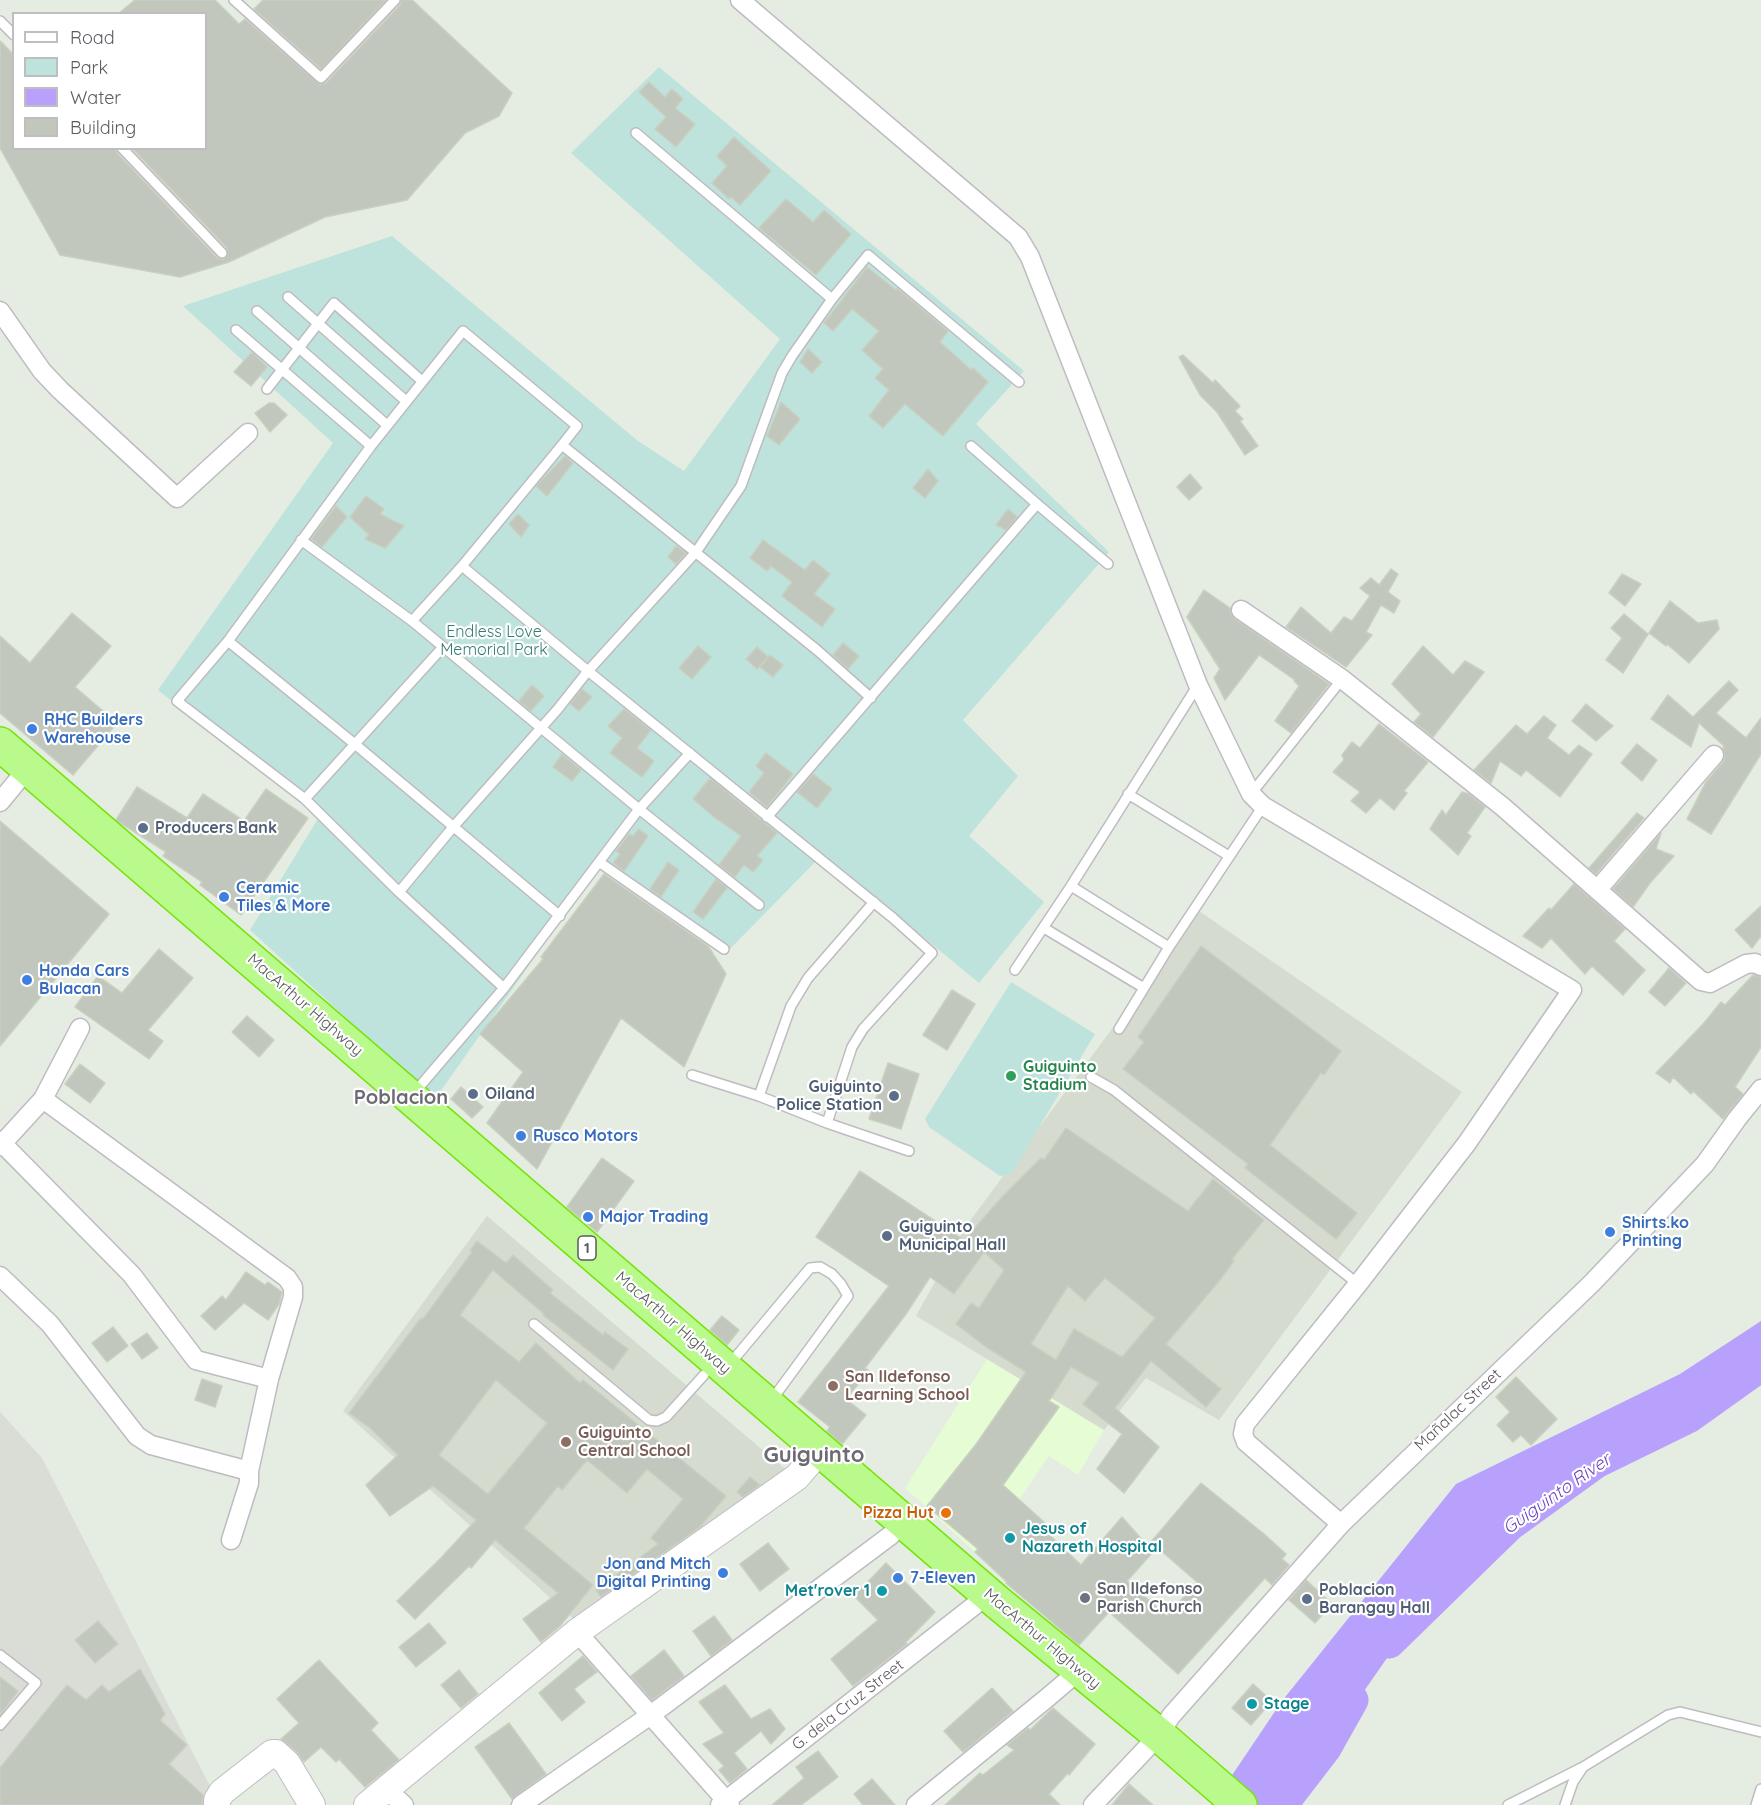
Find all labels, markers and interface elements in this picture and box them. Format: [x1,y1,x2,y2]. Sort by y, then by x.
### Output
legend [12,12,207,150]
text: Road [70,26,115,49]
text: Park [70,56,108,79]
text: Water [70,86,121,109]
text: Building [70,116,136,139]
park label: Endless Love Memorial Park [440,622,548,660]
place label: RHC Builders Warehouse [44,710,143,748]
marker: RHC Builders Warehouse [25,722,39,736]
place label: Producers Bank [155,818,277,838]
marker: Producers Bank [136,821,150,835]
place label: Ceramic Tiles & More [236,878,331,916]
marker: Ceramic Tiles & More [217,890,231,904]
street label: MacArthur Highway [243,950,367,1060]
place label: Honda Cars Bulacan [39,961,129,999]
marker: Honda Cars Bulacan [20,973,34,987]
place label: Guiguinto Stadium [1023,1057,1097,1095]
marker: Guiguinto Stadium [1004,1069,1018,1083]
place label: Guiguinto Police Station [776,1077,882,1115]
place label: Oiland [485,1084,535,1104]
district label: Poblacion [354,1086,448,1110]
marker: Oiland [466,1087,480,1101]
marker: Guiguinto Police Station [887,1089,901,1103]
place label: Rusco Motors [533,1126,638,1146]
marker: Rusco Motors [514,1129,528,1143]
place label: Major Trading [600,1207,708,1227]
marker: Major Trading [581,1210,595,1224]
place label: Shirts.ko Printing [1622,1213,1689,1251]
place label: Guiguinto Municipal Hall [899,1217,1006,1255]
marker: Shirts.ko Printing [1603,1225,1617,1239]
marker: Guiguinto Municipal Hall [880,1229,894,1243]
road number: 1 [578,1236,596,1260]
street label: MacArthur Highway [611,1268,735,1378]
street label: Mañalac Street [1411,1365,1505,1455]
place label: San Ildefonso Learning School [845,1367,970,1405]
marker: San Ildefonso Learning School [826,1379,840,1393]
place label: Guiguinto Central School [578,1423,691,1461]
marker: Guiguinto Central School [559,1435,573,1449]
district label: Guiguinto [763,1442,865,1468]
water label: Guiguinto River [1499,1449,1615,1539]
place label: Pizza Hut [863,1503,934,1523]
marker: Pizza Hut [939,1506,953,1520]
place label: Jesus of Nazareth Hospital [1022,1519,1162,1557]
marker: Jesus of Nazareth Hospital [1003,1531,1017,1545]
place label: Jon and Mitch Digital Printing [596,1554,711,1592]
marker: Jon and Mitch Digital Printing [716,1566,730,1580]
place label: 7-Eleven [910,1568,976,1588]
marker: 7-Eleven [891,1571,905,1585]
place label: San Ildefonso Parish Church [1097,1579,1202,1617]
place label: Poblacion Barangay Hall [1319,1580,1430,1618]
place label: Met'rover 1 [785,1581,870,1601]
marker: Met'rover 1 [875,1584,889,1598]
street label: MacArthur Highway [980,1584,1104,1694]
marker: San Ildefonso Parish Church [1078,1591,1092,1605]
marker: Poblacion Barangay Hall [1300,1592,1314,1606]
street label: G. dela Cruz Street [788,1655,908,1755]
place label: Stage [1264,1694,1309,1714]
marker: Stage [1245,1697,1259,1711]

